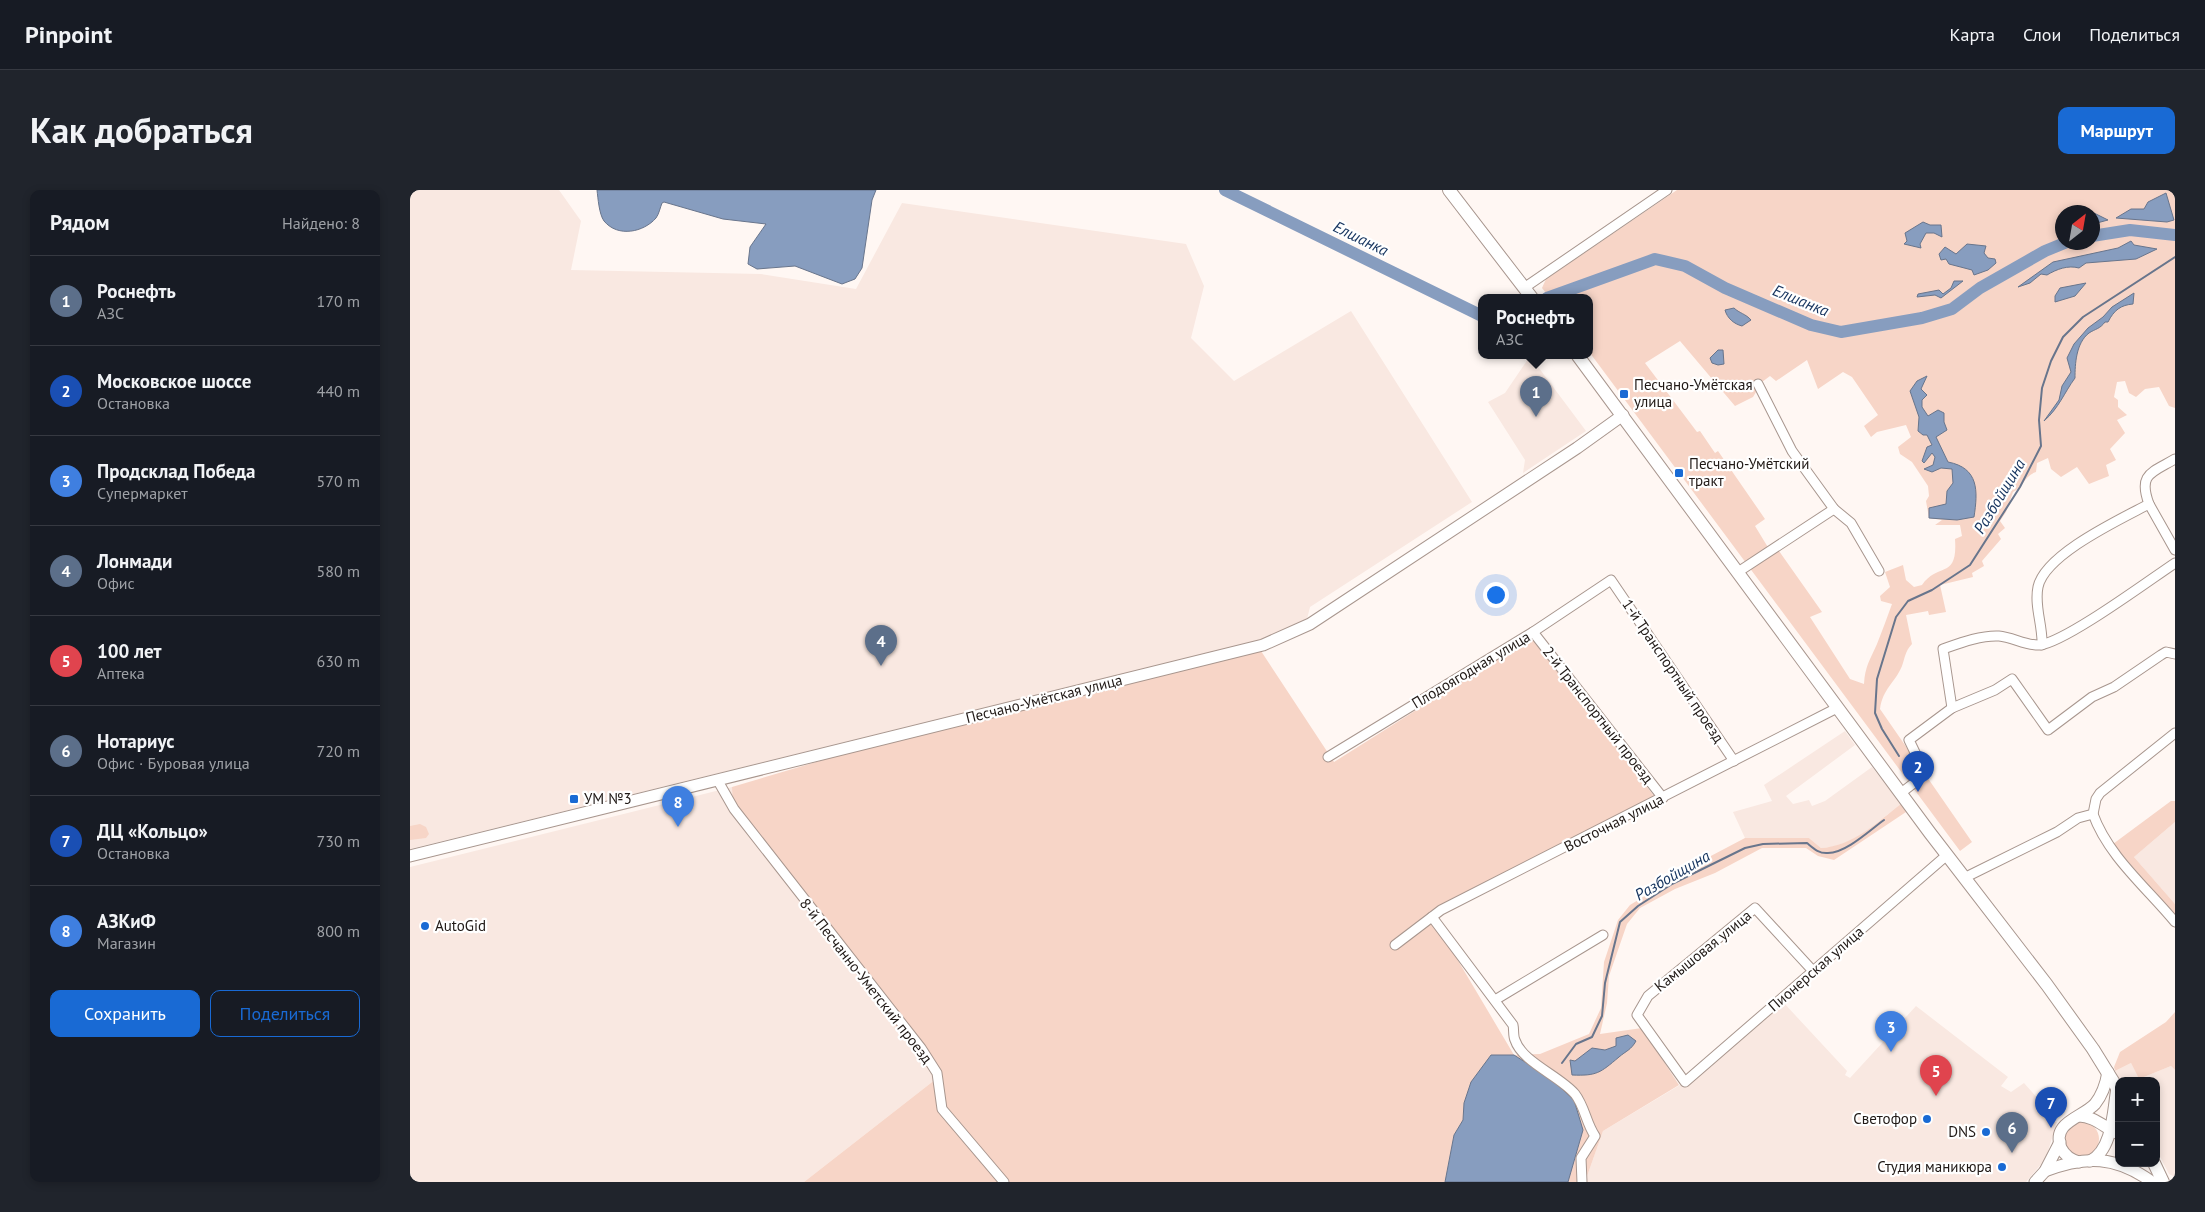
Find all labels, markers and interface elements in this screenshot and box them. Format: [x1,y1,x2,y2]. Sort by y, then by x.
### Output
text: Pinpoint [25,19,112,50]
text: Карта [1950,23,1995,46]
text: Слои [2023,23,2061,46]
text: Поделиться [2089,23,2180,46]
text: Как добраться [30,107,253,153]
button: Маршрут [2058,107,2175,154]
north arrow [2055,205,2100,250]
text: Рядом [50,209,109,236]
text: Найдено: 8 [282,213,360,233]
water label: Елшанка [1330,216,1392,260]
text: Роснефть [97,279,176,303]
water label: Елшанка [1770,280,1832,320]
text: 1 [61,291,71,311]
text: 170 m [317,291,360,311]
popup [1478,294,1593,359]
text: АЗС [97,303,124,323]
text: Роснефть [1496,305,1575,329]
text: АЗС [1496,329,1523,349]
text: Московское шоссе [97,369,251,393]
place label: Песчано-Умётская улица [1634,375,1753,411]
pin: 1 [1520,376,1552,417]
text: 2 [61,381,71,401]
text: 440 m [317,381,360,401]
marker: Песчано-Умётская улица [1618,388,1630,400]
text: Остановка [97,393,170,413]
place label: Песчано-Умётский тракт [1689,454,1809,490]
water label: Разбойщина [1969,455,2029,537]
text: Продсклад Победа [97,459,256,483]
marker: Песчано-Умётский тракт [1673,467,1685,479]
text: 3 [61,471,71,491]
text: 570 m [317,471,360,491]
text: Супермаркет [97,483,188,503]
text: Лонмади [97,549,172,573]
text: 4 [61,561,71,581]
text: 580 m [317,561,360,581]
text: Офис [97,573,135,593]
your location [1483,582,1509,608]
street label: 1-й Транспортный проезд [1618,595,1729,746]
pin: 4 [865,625,897,666]
street label: Плодоягодная улица [1408,627,1533,712]
text: 100 лет [97,639,162,663]
street label: 2-й Транспортный проезд [1539,642,1658,787]
text: 5 [61,651,71,671]
text: 630 m [317,651,360,671]
text: Аптека [97,663,145,683]
street label: Песчано-Умётская улица [964,670,1124,727]
text: Нотариус [97,729,175,753]
text: 6 [61,741,71,761]
text: 720 m [317,741,360,761]
pin: 2 [1902,751,1934,792]
text: Офис · Буровая улица [97,753,250,773]
pin: 8 [662,786,694,827]
place label: УМ №3 [584,789,632,808]
street label: Восточная улица [1561,789,1667,856]
marker: УМ №3 [568,793,580,805]
text: ДЦ «Кольцо» [97,819,208,843]
text: 7 [61,831,71,851]
text: 730 m [317,831,360,851]
text: Остановка [97,843,170,863]
water label: Разбойщина [1631,845,1713,905]
street label: 8-й Песчанно-Уметский проезд [796,894,937,1067]
street label: Камышовая улица [1650,906,1755,996]
text: АЗКиФ [97,909,156,933]
place label: AutoGid [435,916,486,935]
marker: AutoGid [419,920,431,932]
text: 8 [61,921,71,941]
text: 800 m [317,921,360,941]
street label: Пионерская улица [1764,922,1867,1015]
text: Магазин [97,933,156,953]
button: Сохранить [50,990,200,1037]
button: Поделиться [210,990,360,1037]
pin: 3 [1875,1011,1907,1052]
pin: 5 [1920,1055,1952,1096]
map controls [2115,1077,2160,1167]
button: + [2115,1077,2160,1122]
pin: 7 [2035,1087,2067,1128]
place label: Светофор [1853,1109,1917,1128]
pin: 6 [1996,1112,2028,1153]
marker: Светофор [1921,1113,1933,1125]
place label: DNS [1948,1122,1976,1141]
button: − [2115,1122,2160,1167]
marker: DNS [1980,1126,1992,1138]
place label: Студия маникюра [1877,1157,1992,1176]
marker: Студия маникюра [1996,1161,2008,1173]

